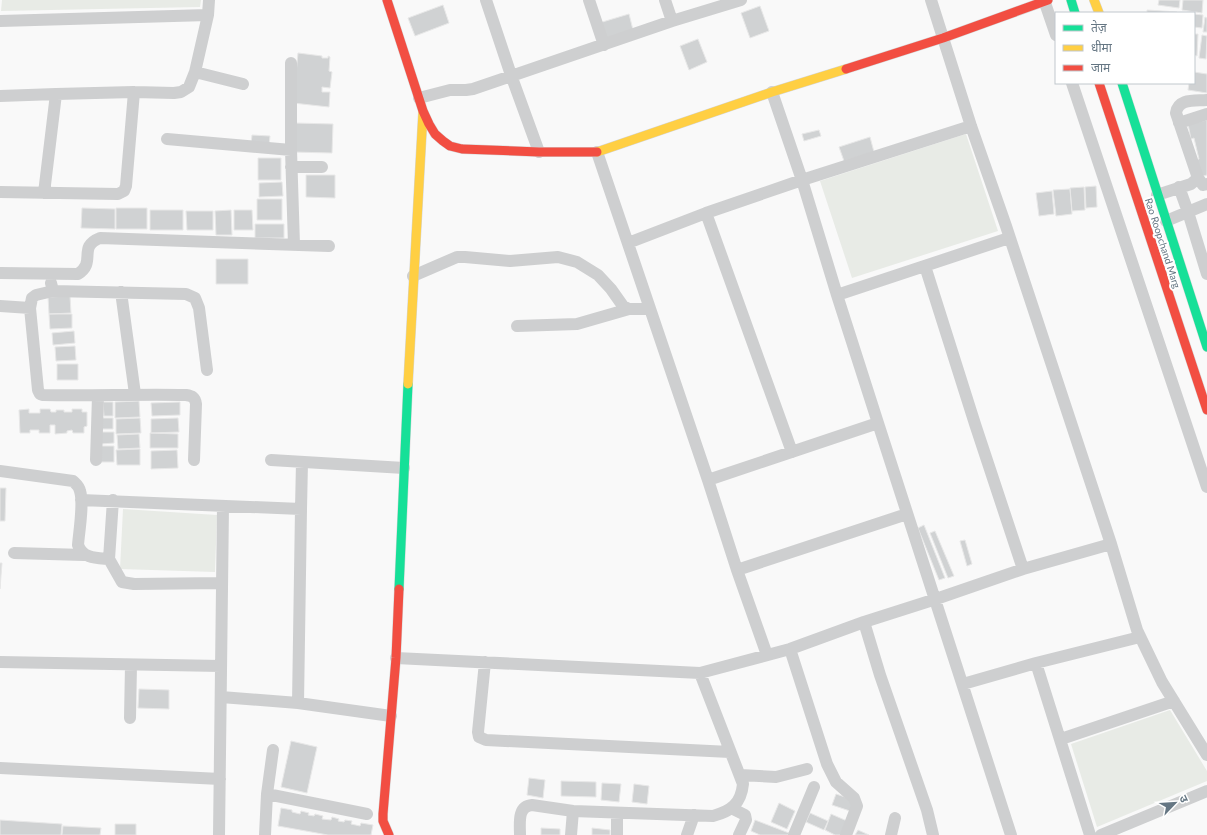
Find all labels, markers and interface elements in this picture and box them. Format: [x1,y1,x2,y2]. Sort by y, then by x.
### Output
legend [1055,12,1195,84]
text: तेज़ [1091,20,1108,35]
text: धीमा [1091,40,1113,55]
text: जाम [1091,60,1111,75]
street label: Rao Roopchand Marg [1143,196,1183,290]
north arrow [1155,783,1195,823]
text: उ [1177,793,1192,805]

